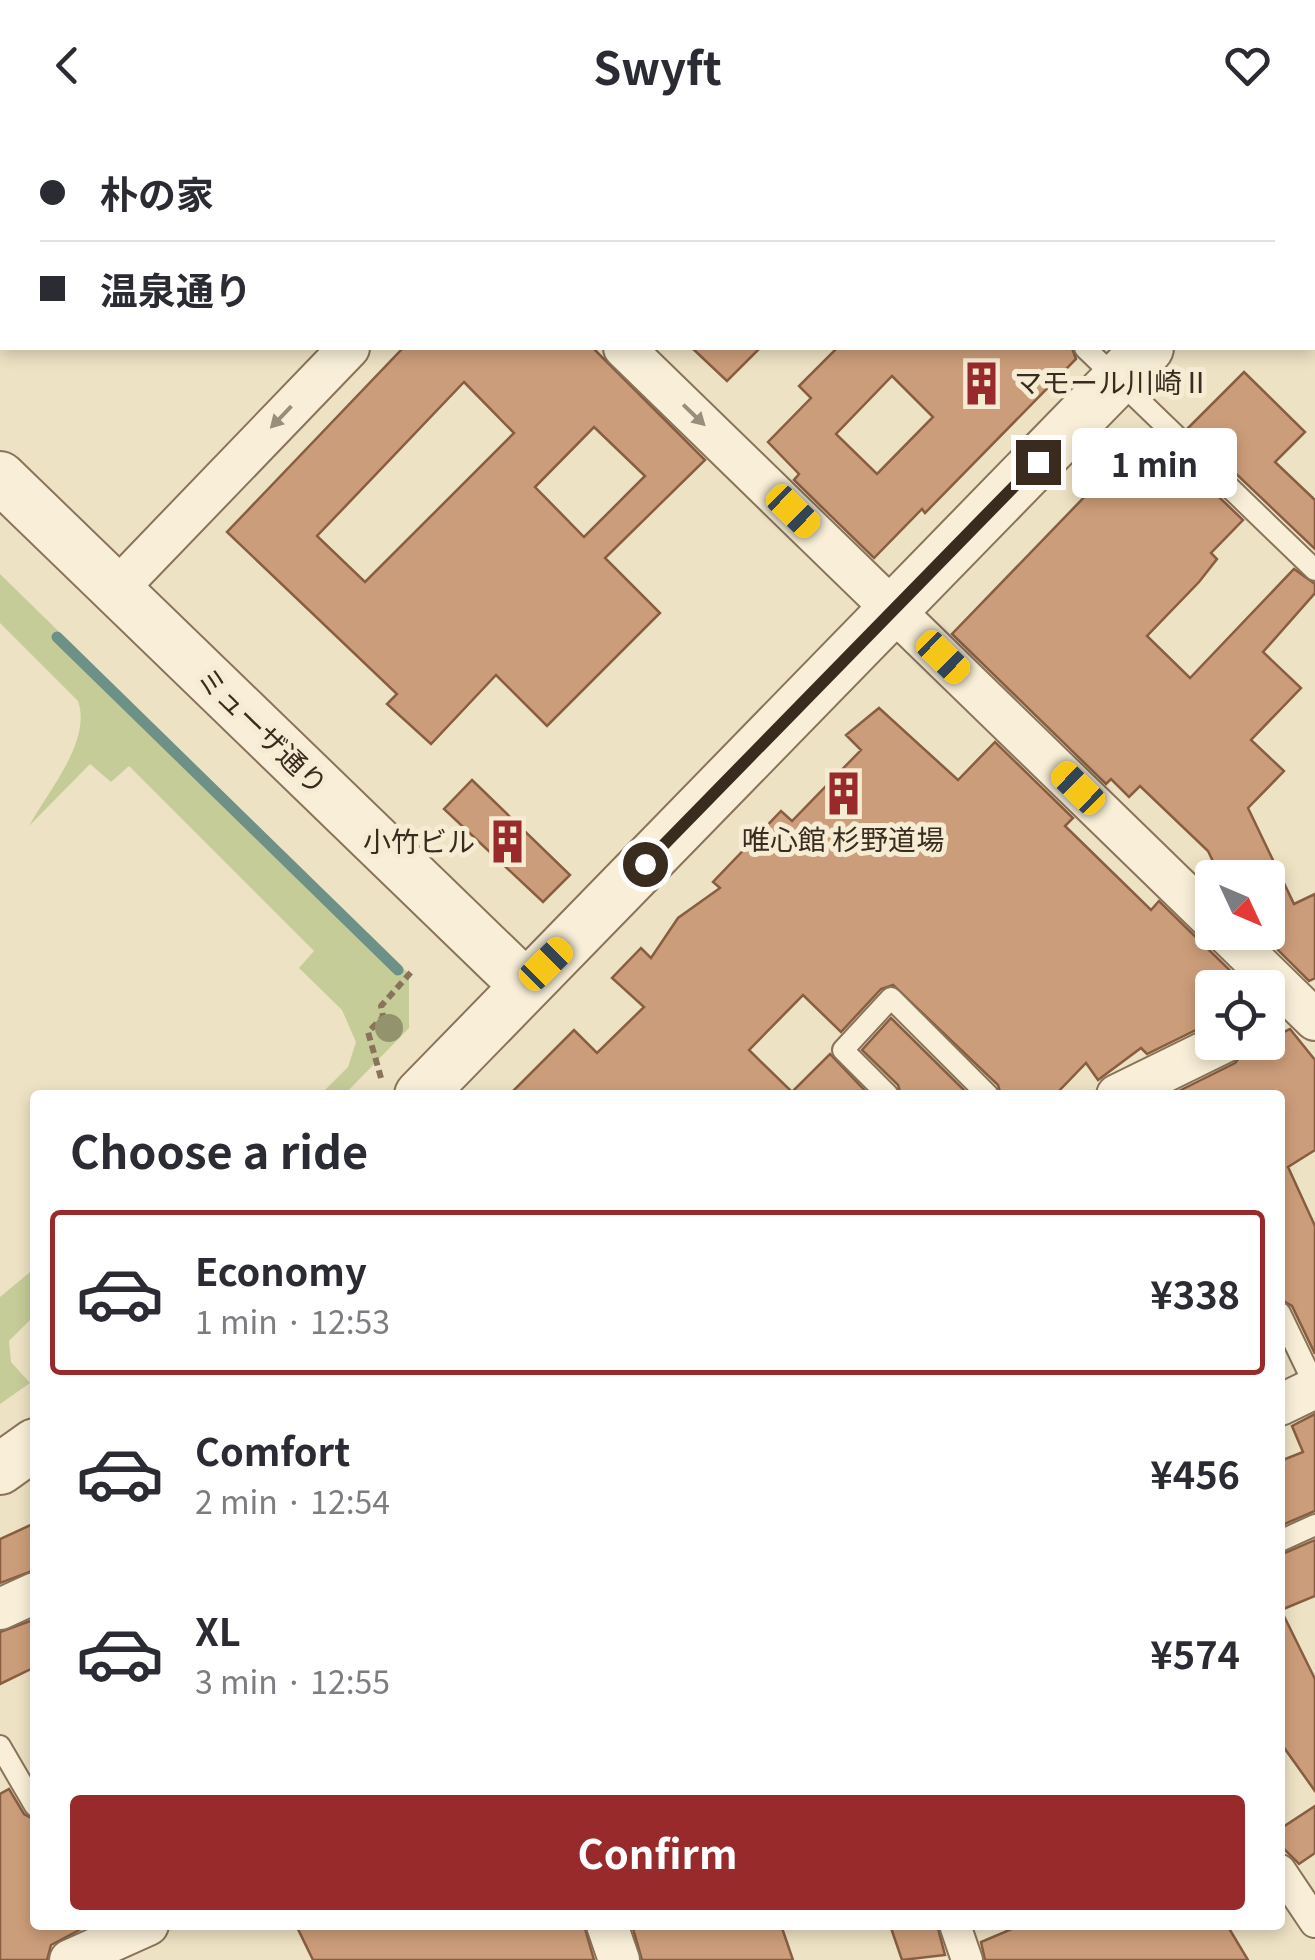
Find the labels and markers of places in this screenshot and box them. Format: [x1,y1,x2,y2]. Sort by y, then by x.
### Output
building icon: マモール川崎Ⅱ [957,359,1005,407]
place label: マモール川崎Ⅱ [1014,361,1210,401]
building icon: 唯心館 杉野道場 [819,770,867,818]
building icon: 小竹ビル [484,818,532,866]
place label: 唯心館 杉野道場 [742,818,944,858]
place label: 小竹ビル [363,820,475,860]

